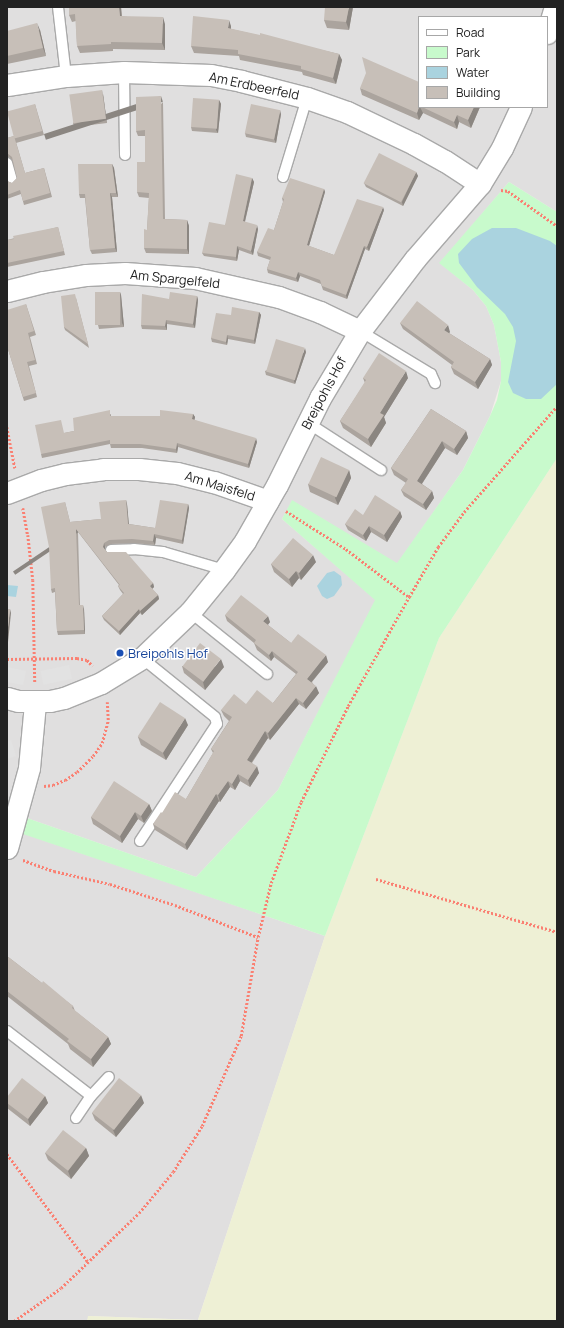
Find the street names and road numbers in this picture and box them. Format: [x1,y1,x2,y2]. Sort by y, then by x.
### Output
street label: Am Erdbeerfeld [207,69,301,103]
street label: Am Spargelfeld [129,267,221,291]
street label: Breipohls Hof [298,354,350,432]
street label: Am Maisfeld [183,468,257,504]

